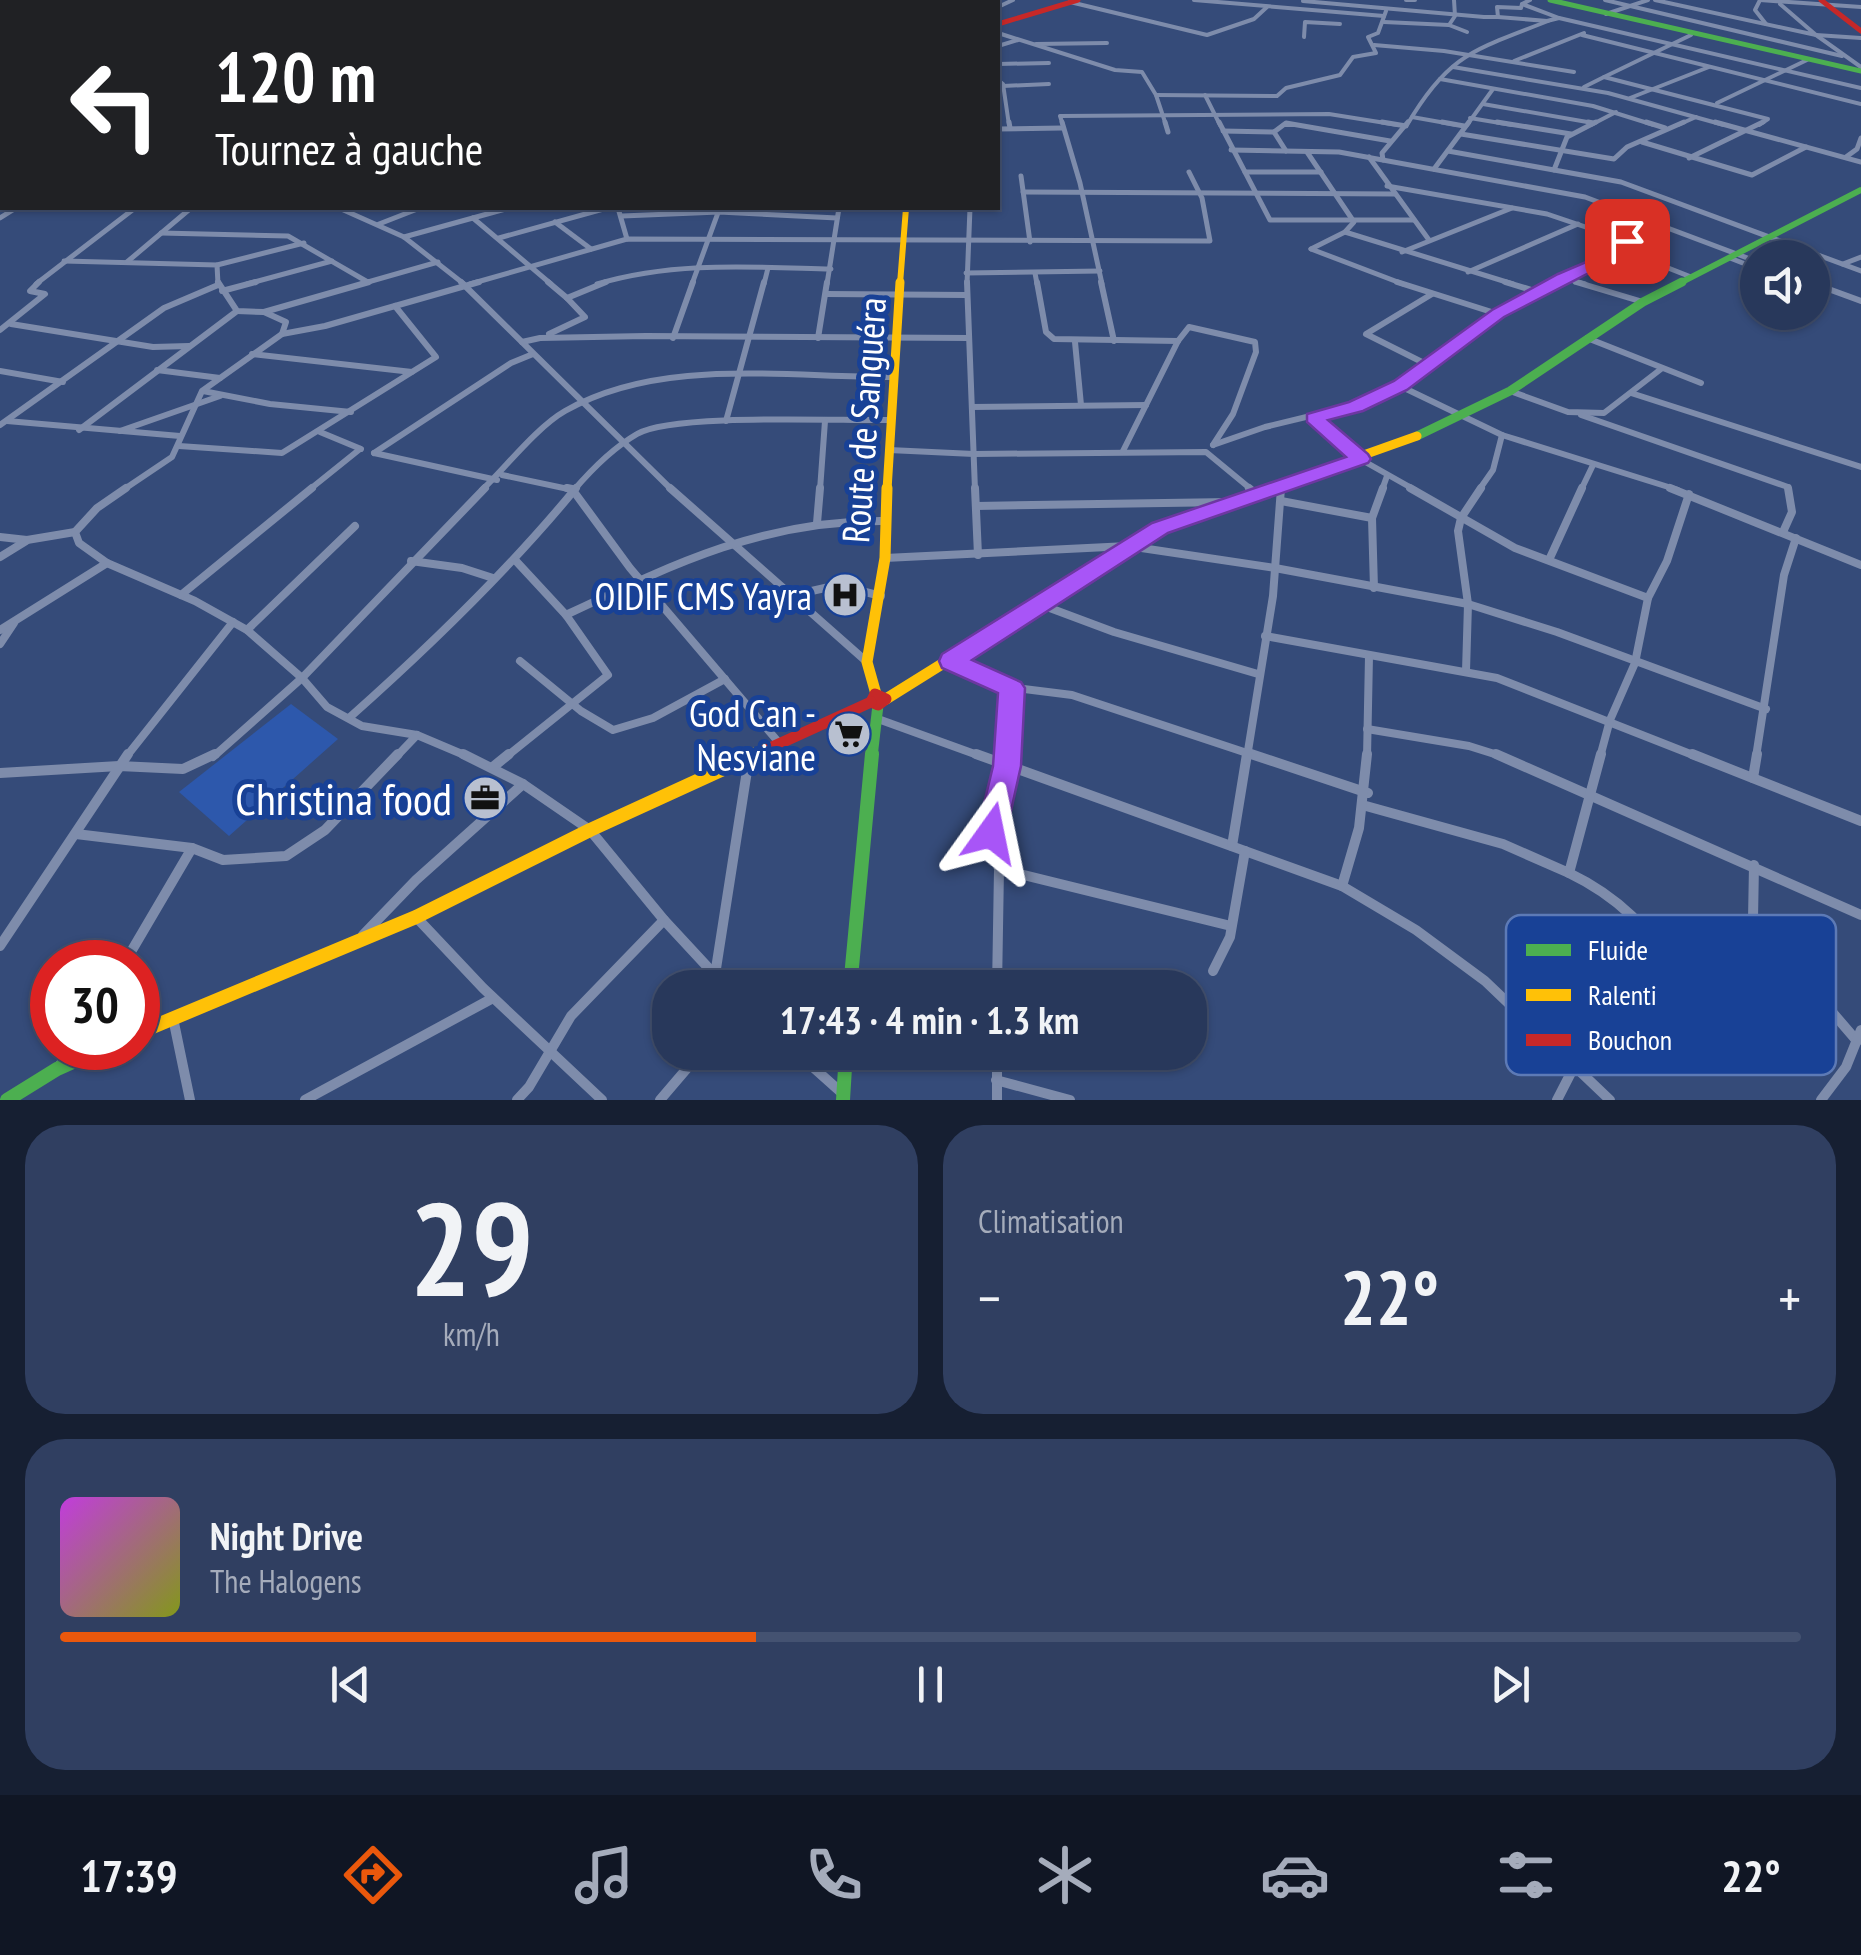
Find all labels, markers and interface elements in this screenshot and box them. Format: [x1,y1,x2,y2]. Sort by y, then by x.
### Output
text: 120 m [215,31,376,121]
icon: left [50,40,180,170]
text: Tournez à gauche [215,119,483,177]
pin [1585,199,1670,284]
icon: arrive [1600,214,1655,269]
map controls [1740,240,1830,330]
button: sound [1740,240,1830,330]
street label: Route de Sanguéra [830,296,896,544]
place label: OIDIF CMS Yayra [595,571,812,620]
hospital icon: OIDIF CMS Yayra [822,572,868,618]
place label: God Can - Nesviane [689,688,816,781]
supermarket icon: God Can - Nesviane [826,711,872,757]
place label: Christina food [235,769,452,827]
office icon: Christina food [462,775,508,821]
position arrow [939,781,1043,885]
legend [1506,915,1836,1075]
text: Fluide [1588,931,1648,968]
speed limit sign: 30 [30,940,160,1070]
text: Ralenti [1588,976,1657,1013]
text: 17:43 · 4 min · 1.3 km [780,995,1079,1044]
text: Bouchon [1588,1021,1672,1058]
text: 29 [409,1164,534,1332]
text: Climatisation [978,1200,1124,1242]
text: 22° [1340,1249,1439,1346]
text: − [978,1262,1001,1333]
text: + [1778,1262,1801,1333]
text: km/h [443,1313,500,1355]
text: Night Drive [210,1511,363,1560]
text: The Halogens [210,1560,362,1602]
icon: previous [323,1657,378,1712]
icon: pause [903,1657,958,1712]
icon: next [1483,1657,1538,1712]
icon: directions [338,1840,408,1910]
icon: music [569,1840,639,1910]
icon: phone [799,1840,869,1910]
icon: climate [1030,1840,1100,1910]
icon: car [1260,1840,1330,1910]
icon: filters [1491,1840,1561,1910]
text: 17:39 [80,1846,178,1904]
text: 22° [1721,1846,1781,1904]

